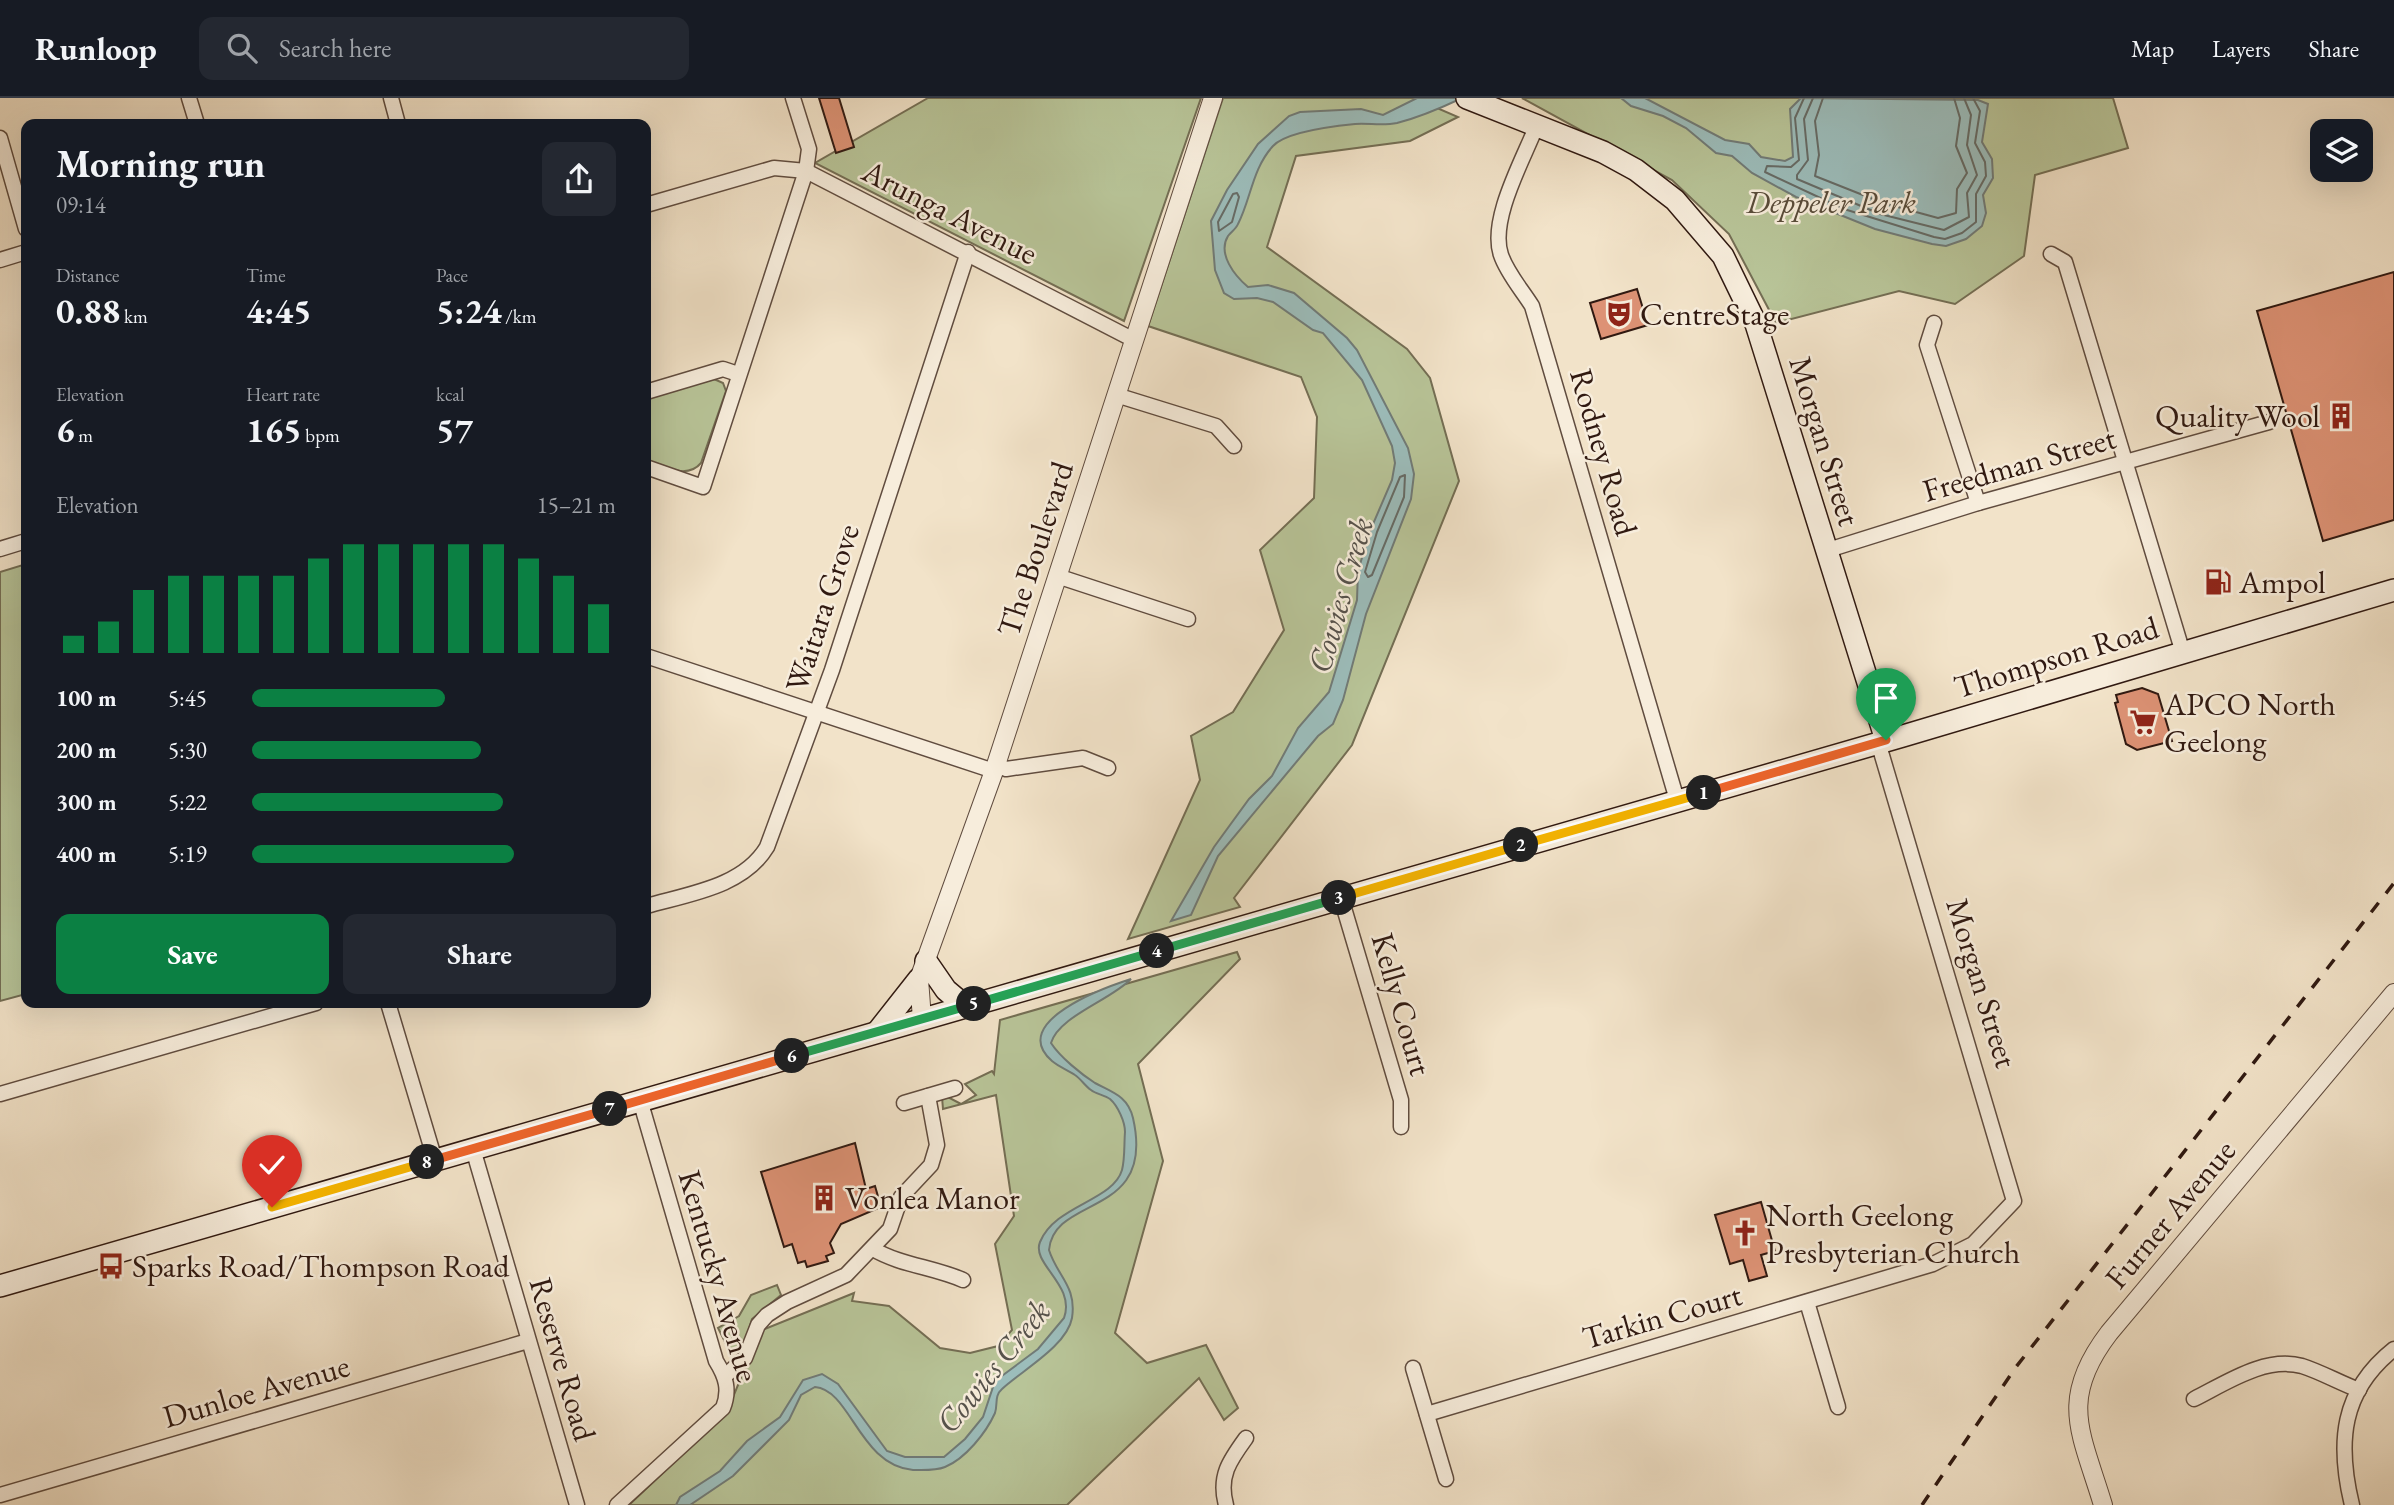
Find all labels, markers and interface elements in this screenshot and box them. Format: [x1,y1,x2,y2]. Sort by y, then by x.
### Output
search box [199,17,689,80]
text: Runloop [35,27,157,70]
icon: search [223,29,261,67]
text: Search here [279,31,391,65]
text: Map [2131,33,2174,64]
text: Layers [2212,33,2271,64]
text: Share [2309,33,2359,64]
map controls [2310,119,2373,182]
button: layers [2310,119,2373,182]
text: Morning run [56,139,265,188]
button: share [542,142,616,216]
street label: Arunga Avenue [854,149,1045,274]
park label: Deppeler Park [1745,181,1917,223]
text: 09:14 [56,190,106,220]
text: Distance [56,263,119,288]
text: Time [246,263,286,288]
text: Pace [436,263,468,288]
text: 0.88 [56,288,120,333]
text: 4:45 [246,288,311,333]
text: 5:24 [436,288,501,333]
place label: CentreStage [1640,293,1789,335]
theatre icon: CentreStage [1604,299,1634,329]
text: km [120,304,148,329]
text: /km [501,304,537,329]
street label: Morgan Street [1779,351,1871,531]
street label: Rodney Road [1560,364,1648,541]
text: Elevation [56,382,124,407]
text: Heart rate [246,382,320,407]
text: kcal [436,382,465,407]
place label: Quality Wool [2155,395,2320,437]
building icon: Quality Wool [2326,401,2356,431]
text: 6 [56,407,75,452]
text: 165 [246,407,302,452]
text: 57 [436,407,473,452]
street label: Freedman Street [1918,416,2120,512]
text: m [75,423,93,448]
text: bpm [302,423,340,448]
street label: The Boulevard [987,455,1083,642]
text: Elevation [56,490,139,520]
text: 15–21 m [537,490,616,520]
water label: Cowies Creek [1297,512,1383,678]
street label: Waitara Grove [775,519,869,697]
place label: Ampol [2238,561,2326,603]
fuel station icon: Ampol [2203,567,2233,597]
street label: Thompson Road [1949,606,2164,708]
pin [1856,668,1916,740]
icon: arrive [1867,679,1905,717]
text: 100 m [56,683,117,713]
text: 5:45 [168,683,207,713]
place label: APCO North Geelong [2163,683,2336,762]
supermarket icon: APCO North Geelong [2128,707,2158,737]
text: 200 m [56,735,117,765]
text: 5:30 [168,735,207,765]
pin: 1 [1686,776,1722,810]
text: 1 [1698,780,1709,805]
text: 300 m [56,787,117,817]
text: 5:22 [168,787,207,817]
pin: 2 [1504,828,1538,862]
text: 2 [1515,832,1526,857]
text: 400 m [56,839,117,869]
text: 5:19 [168,839,207,869]
pin: 3 [1322,880,1356,916]
text: 3 [1333,885,1344,910]
street label: Morgan Street [1936,893,2028,1073]
button: Save [56,914,329,994]
button: Share [343,914,616,994]
street label: Kelly Court [1362,928,1442,1080]
pin: 4 [1140,934,1174,968]
text: 4 [1151,938,1162,963]
pin: 5 [956,986,992,1021]
text: 5 [968,991,979,1016]
pin: 6 [774,1038,810,1074]
text: 6 [786,1043,797,1068]
pin: 7 [592,1091,628,1126]
text: 7 [604,1096,615,1121]
street label: Furner Avenue [2095,1131,2245,1297]
pin [242,1135,302,1207]
pin: 8 [410,1144,444,1180]
icon: check [253,1146,291,1184]
text: 8 [421,1149,432,1174]
street label: Kentucky Avenue [669,1165,769,1387]
place label: Vonlea Manor [845,1177,1020,1219]
building icon: Vonlea Manor [809,1183,839,1213]
place label: North Geelong Presbyterian Church [1766,1194,2020,1273]
church icon: North Geelong Presbyterian Church [1730,1218,1760,1248]
place label: Sparks Road/Thompson Road [132,1245,510,1287]
bus stop icon: Sparks Road/Thompson Road [96,1251,126,1281]
street label: Reserve Road [520,1273,607,1446]
street label: Tarkin Court [1577,1273,1747,1359]
water label: Cowies Creek [926,1290,1060,1442]
street label: Dunloe Avenue [158,1344,354,1438]

